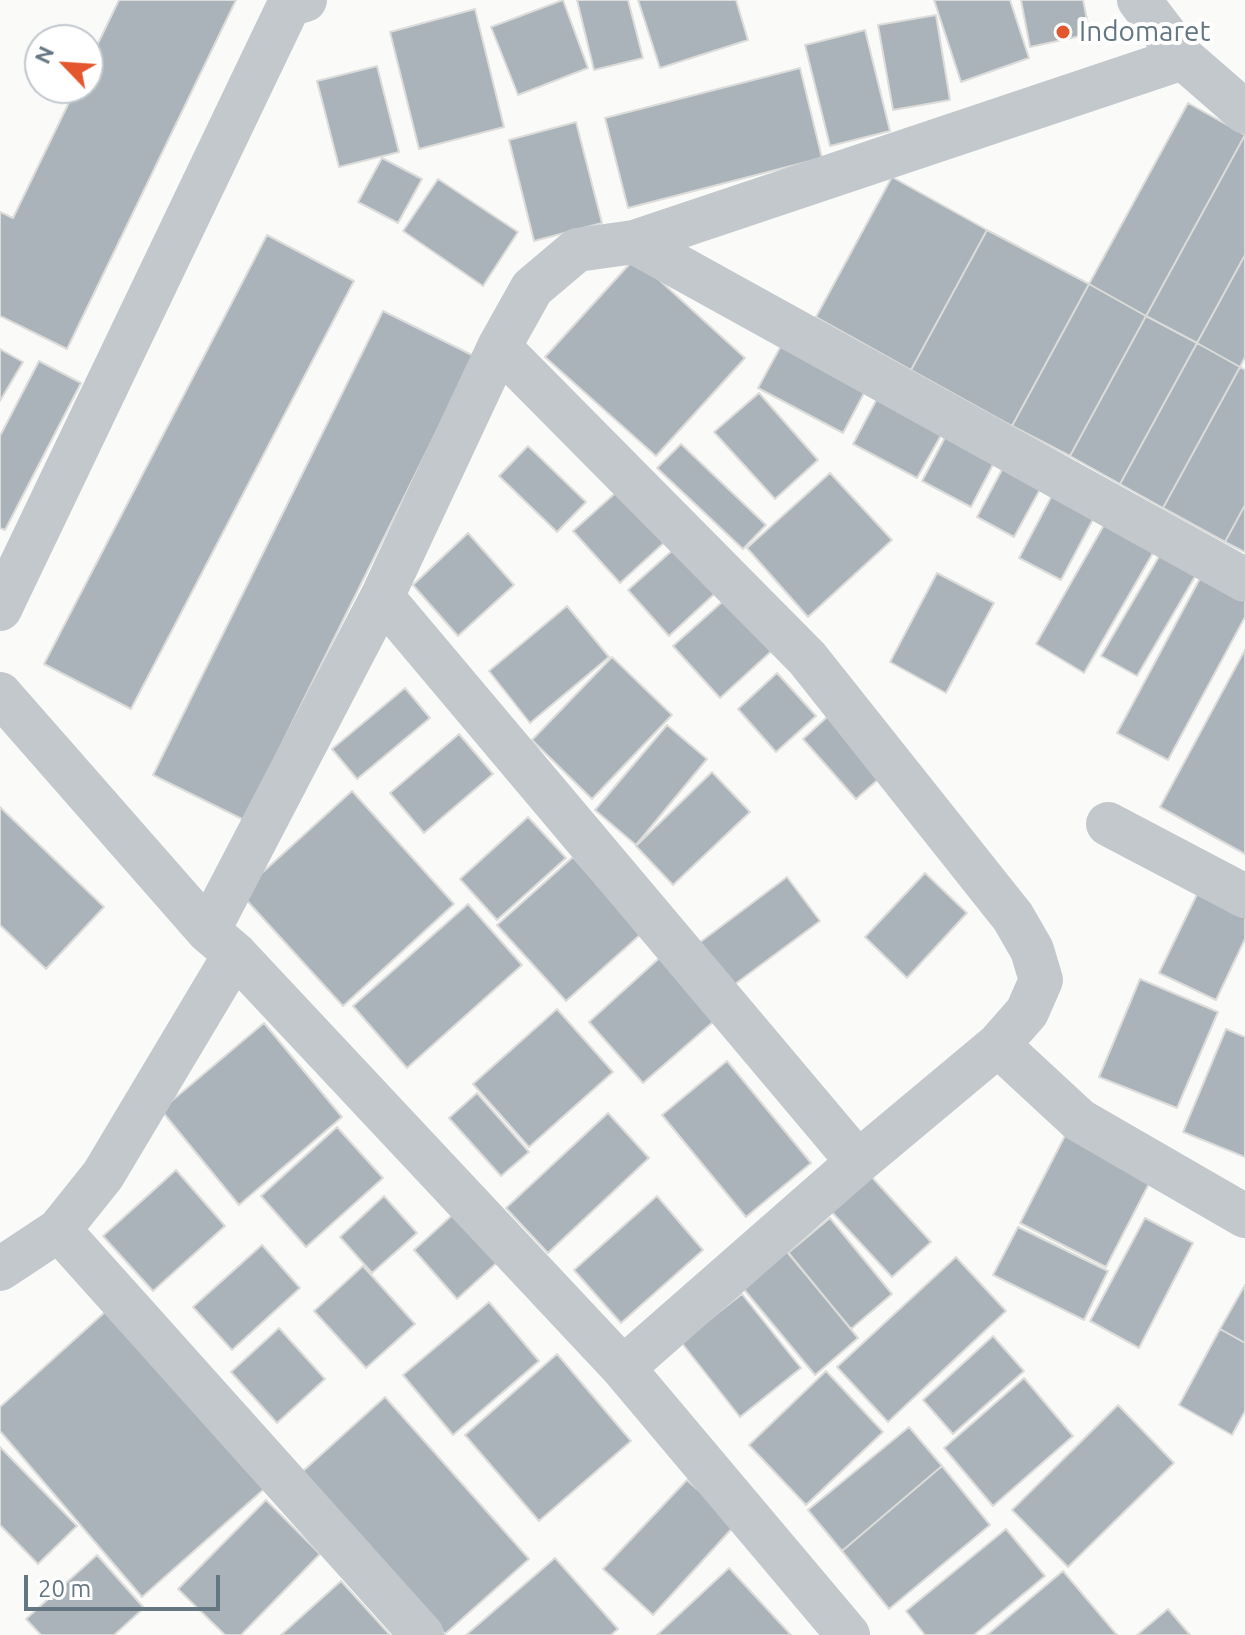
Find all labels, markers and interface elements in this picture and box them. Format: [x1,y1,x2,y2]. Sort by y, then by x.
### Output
place label: Indomaret [1079,15,1211,49]
marker: Indomaret [1054,23,1072,41]
north arrow [24,24,104,104]
text: N [29,42,58,67]
scale bar [28,1559,224,1609]
text: 20 m [38,1575,91,1602]

